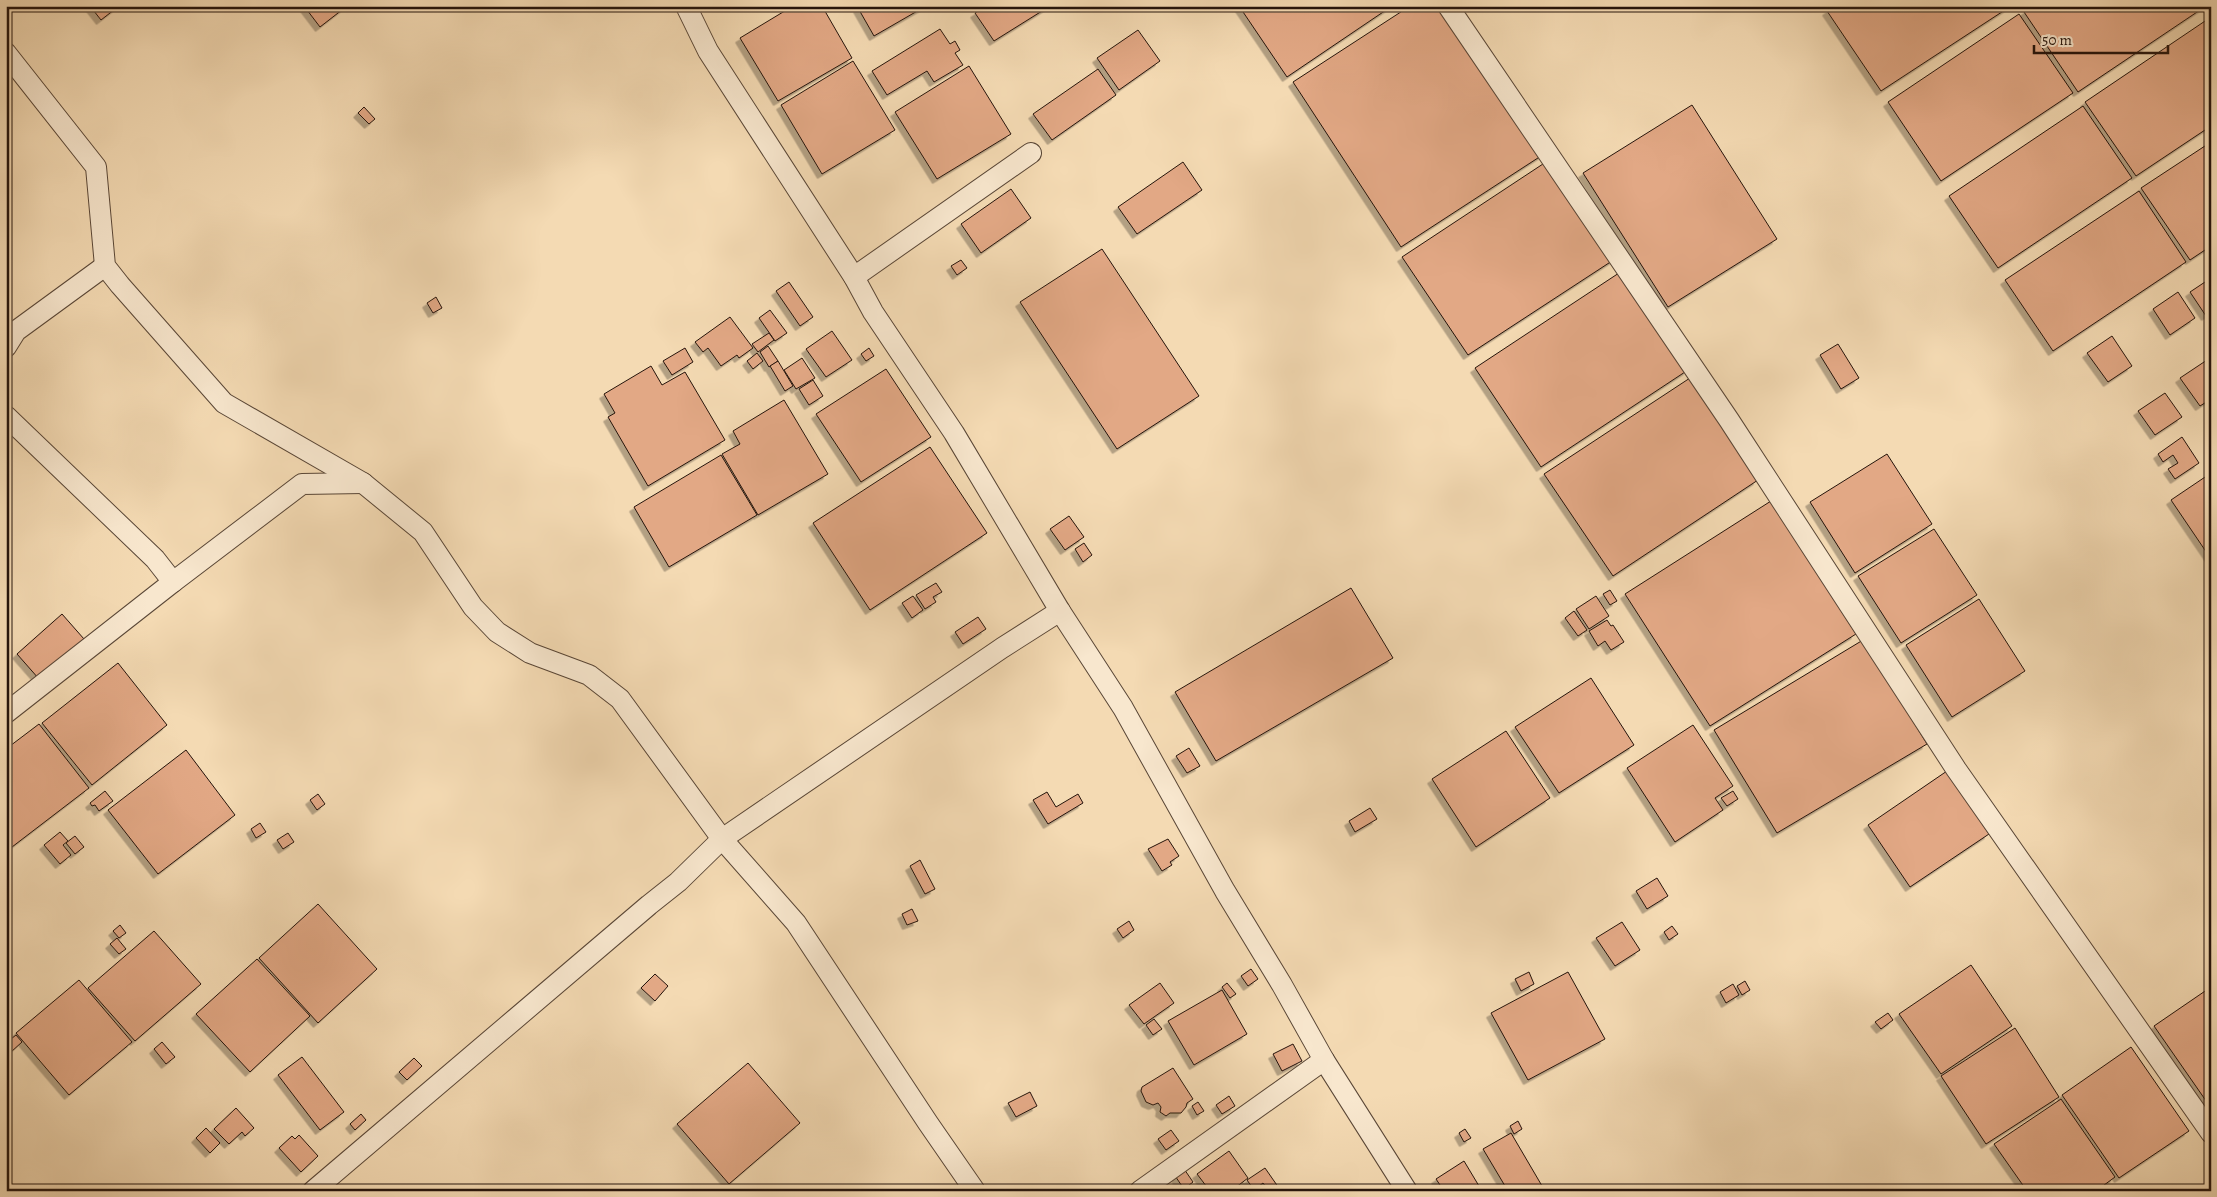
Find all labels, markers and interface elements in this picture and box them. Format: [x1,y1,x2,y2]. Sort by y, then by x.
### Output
scale bar [2034,22,2168,54]
text: 50 m [2042,30,2072,50]

